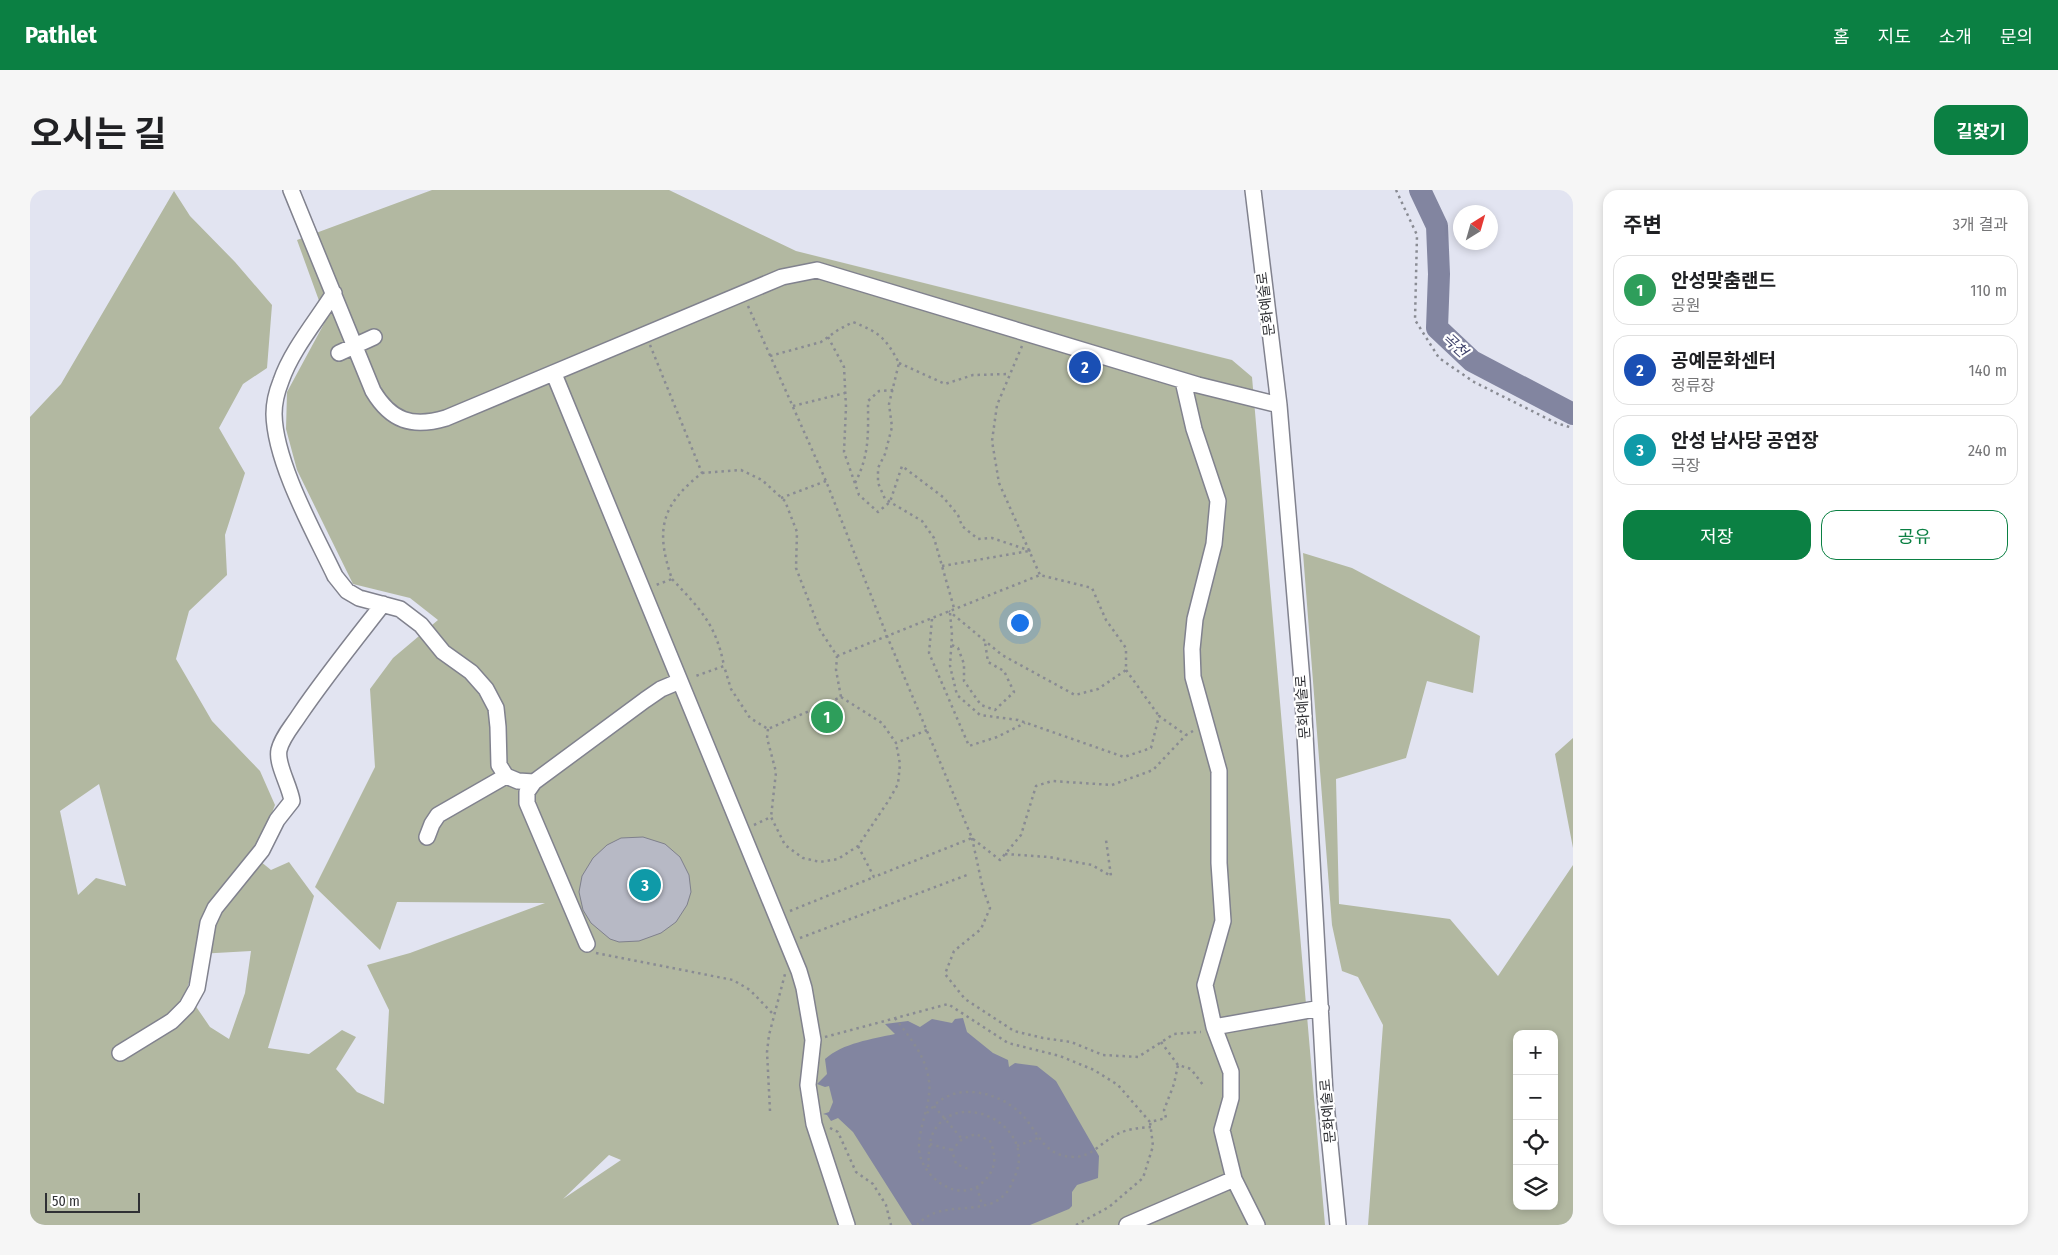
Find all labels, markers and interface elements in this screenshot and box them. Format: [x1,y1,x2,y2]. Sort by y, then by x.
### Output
text: Pathlet [25,21,97,49]
text: 홈 [1833,26,1850,48]
text: 지도 [1878,26,1911,48]
text: 소개 [1939,26,1972,48]
text: 문의 [2000,26,2033,48]
button: 길찾기 [1934,105,2028,155]
text: 오시는 길 [30,113,166,155]
north arrow [1453,205,1498,250]
text: 주변 [1623,212,1662,238]
text: 3개 결과 [1953,215,2008,234]
text: 안성맞춤랜드 [1671,269,1776,292]
street label: 문화예술로 [1254,271,1278,337]
text: 1 [1637,281,1643,300]
text: 110 m [1970,281,2007,300]
text: 공원 [1671,296,1700,315]
water label: 곡천 [1439,329,1473,362]
pin: 2 [1069,348,1101,386]
text: 공예문화센터 [1671,349,1776,372]
text: 2 [1636,361,1644,380]
text: 140 m [1969,361,2007,380]
text: 정류장 [1671,376,1715,395]
text: 안성 남사당 공연장 [1671,429,1819,452]
text: 3 [1636,441,1644,460]
text: 240 m [1968,441,2007,460]
text: 극장 [1671,456,1700,475]
button: 저장 [1623,510,1811,560]
button: 공유 [1821,510,2008,560]
your location [1007,610,1033,636]
street label: 문화예술로 [1292,674,1314,740]
pin: 1 [811,698,843,736]
pin: 3 [629,866,661,904]
map controls [1513,1030,1558,1210]
button: + [1513,1030,1558,1075]
button: − [1513,1075,1558,1120]
street label: 문화예술로 [1317,1078,1339,1144]
button: locate [1513,1120,1558,1165]
button: layers [1513,1165,1558,1210]
scale bar [45,1190,140,1213]
text: 50 m [52,1193,80,1210]

